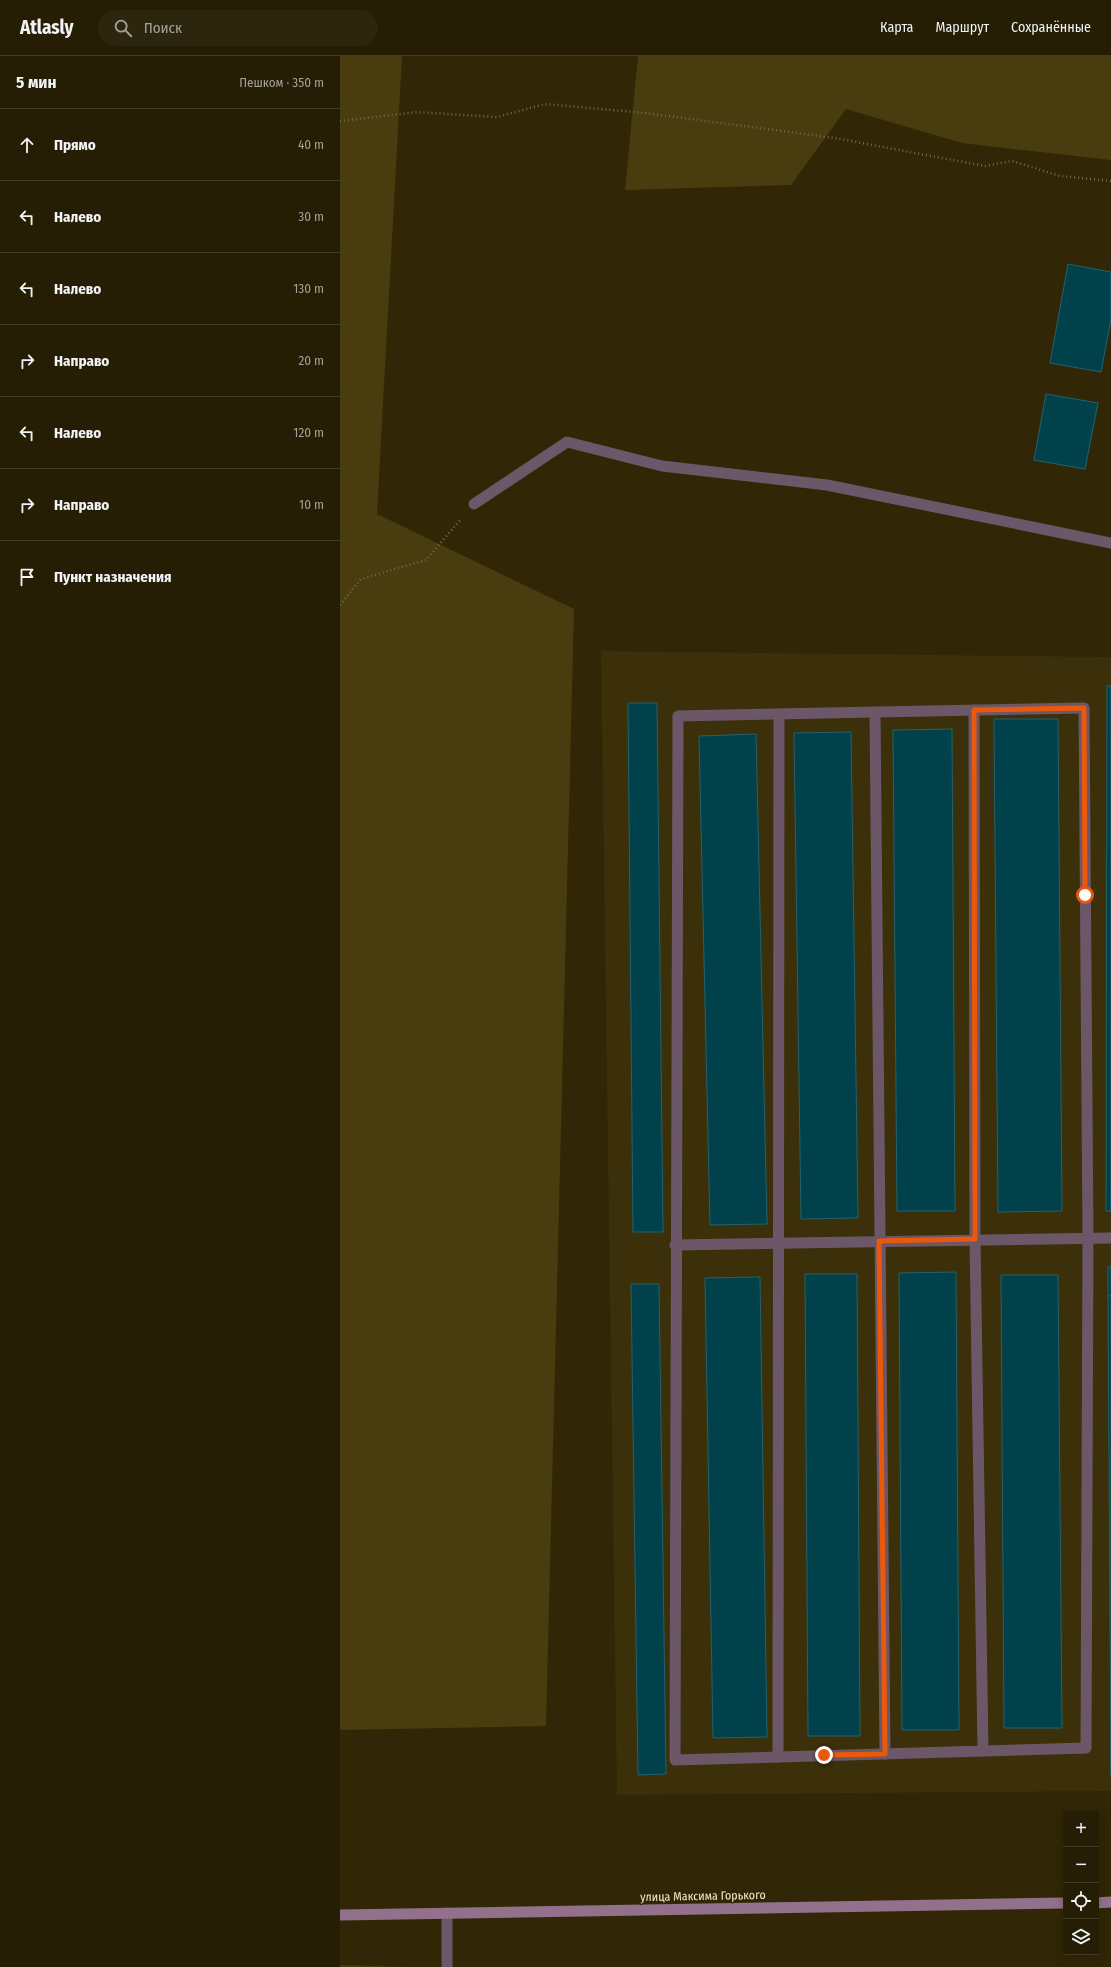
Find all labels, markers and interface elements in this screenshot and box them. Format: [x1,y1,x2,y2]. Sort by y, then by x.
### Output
search box [98,10,378,46]
text: Atlasly [20,16,74,39]
icon: search [112,17,134,39]
text: Поиск [144,19,182,37]
text: Карта [880,19,913,36]
text: Маршрут [935,19,989,36]
text: Сохранённые [1011,19,1091,36]
text: 5 мин [16,72,56,93]
text: Пешком · 350 m [239,75,324,90]
icon: ahead [16,134,38,156]
text: Прямо [54,136,96,154]
text: 40 m [298,137,324,152]
icon: left [16,206,38,228]
text: Налево [54,208,101,226]
text: 30 m [298,209,324,224]
icon: left [16,278,38,300]
text: Налево [54,280,101,298]
text: 130 m [293,281,324,296]
icon: right [16,350,38,372]
text: Направо [54,352,109,370]
text: 20 m [298,353,324,368]
icon: left [16,422,38,444]
text: Налево [54,424,101,442]
text: 120 m [293,425,324,440]
icon: right [16,494,38,516]
text: Направо [54,496,109,514]
text: 10 m [299,497,324,512]
icon: arrive [16,566,38,588]
text: Пункт назначения [54,568,172,586]
route start [1076,886,1094,904]
route end [815,1746,833,1764]
map controls [1063,1811,1099,1955]
button: + [1063,1811,1099,1847]
button: − [1063,1847,1099,1883]
button: locate [1063,1883,1099,1919]
street label: улица Максима Горького [640,1888,766,1904]
button: layers [1063,1919,1099,1955]

